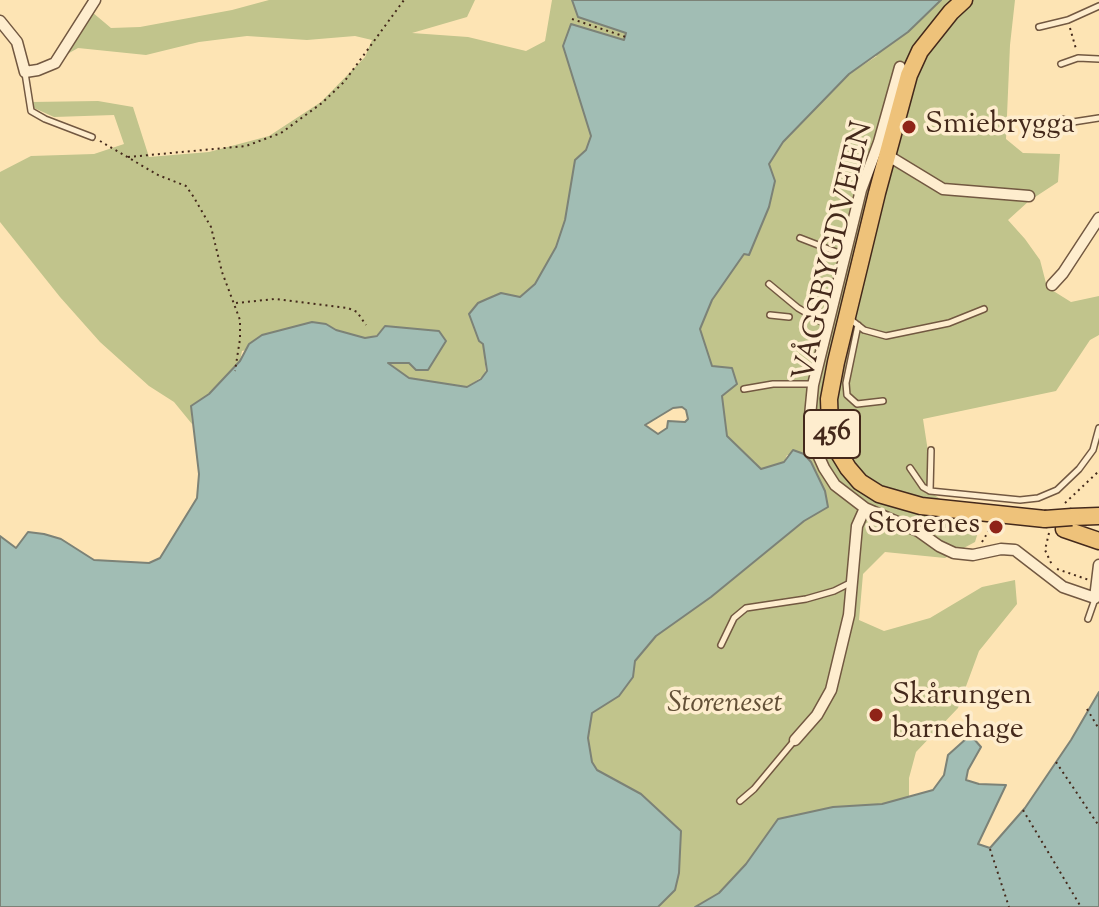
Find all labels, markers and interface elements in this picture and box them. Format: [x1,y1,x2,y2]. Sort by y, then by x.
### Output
place label: Smiebrygga [925,109,1075,145]
marker: Smiebrygga [900,118,918,136]
street label: VÅGSBYGDVEIEN [789,119,883,385]
road number: 456 [804,410,860,458]
place label: Storenes [867,509,980,545]
marker: Storenes [987,518,1005,536]
place label: Skårungen barnehage [892,680,1032,750]
park label: Storeneset [667,688,783,724]
marker: Skårungen barnehage [867,706,885,724]

